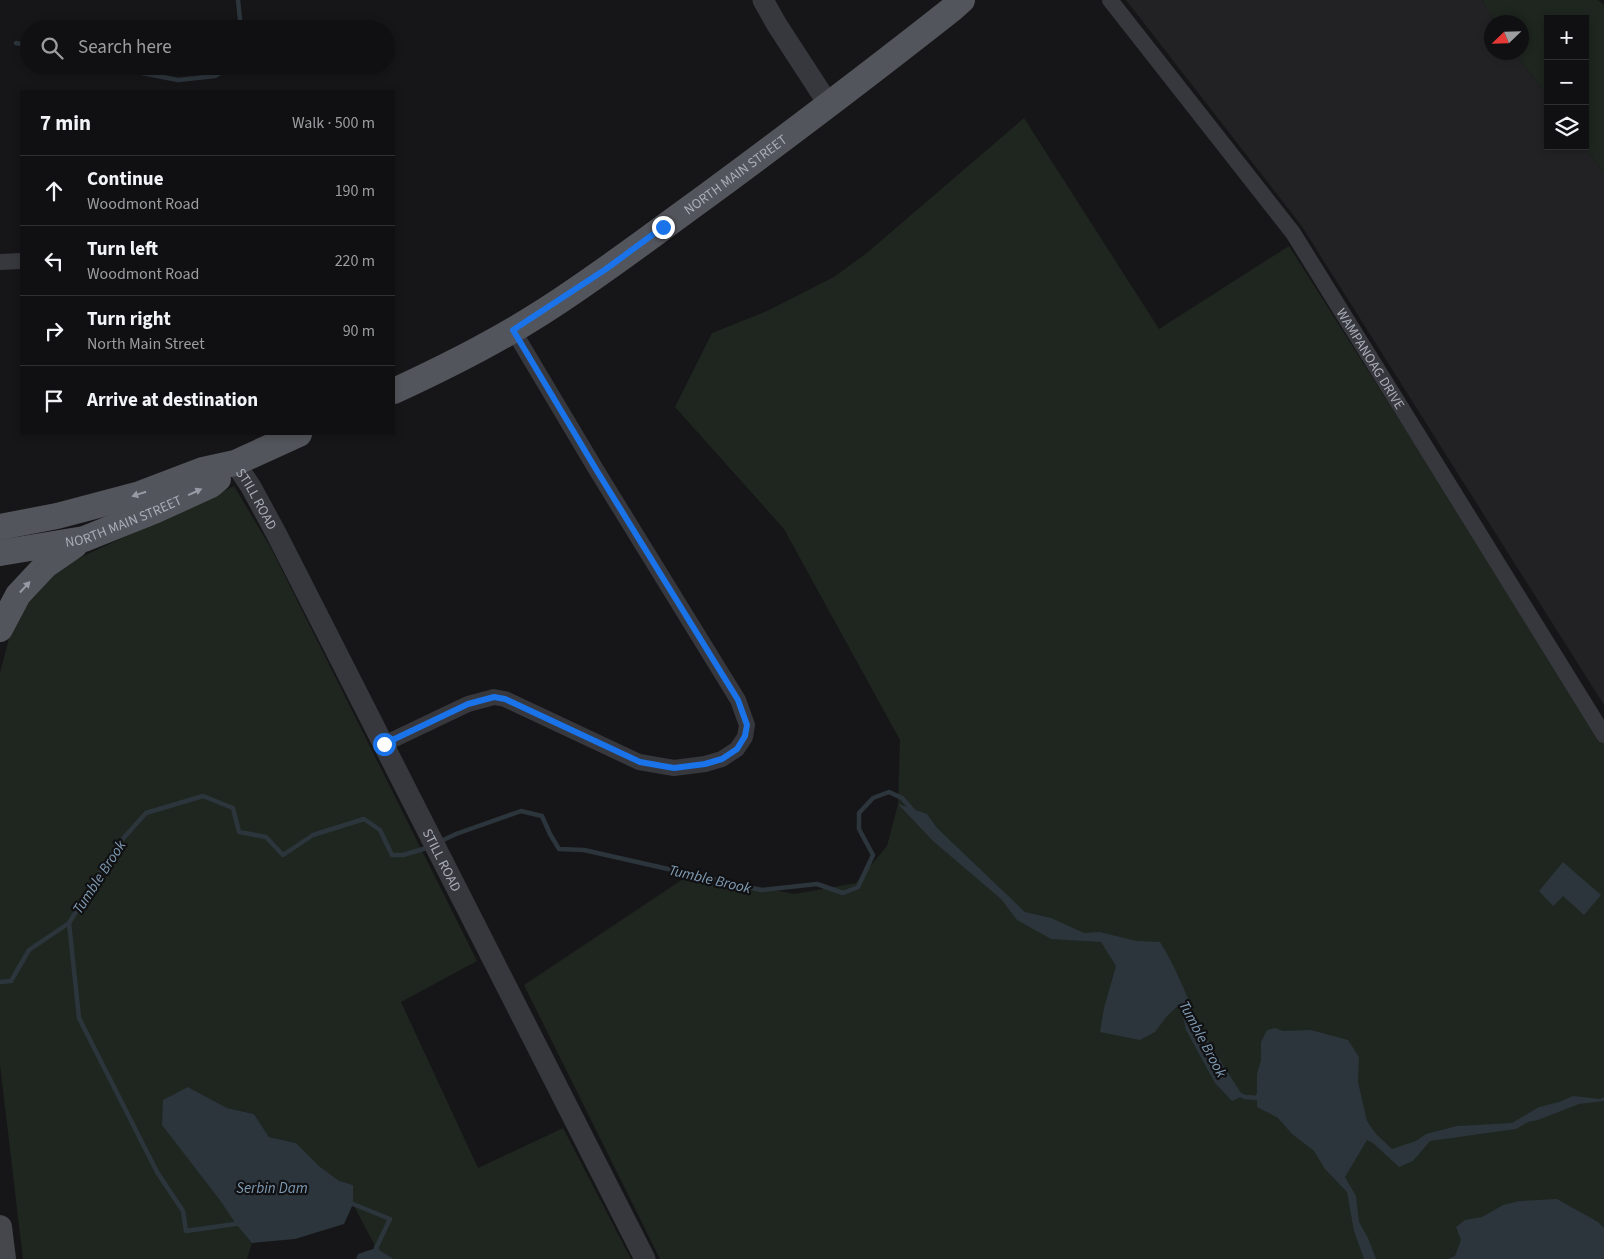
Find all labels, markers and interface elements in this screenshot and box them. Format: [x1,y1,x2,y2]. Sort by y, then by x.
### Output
north arrow [1484,15,1529,60]
map controls [1544,15,1589,150]
button: + [1544,15,1589,60]
search box [20,20,395,75]
icon: search [38,34,66,62]
text: Search here [78,34,172,61]
button: − [1544,60,1589,105]
button: layers [1544,105,1589,150]
text: 7 min [40,108,91,138]
text: Walk · 500 m [292,112,375,134]
street label: NORTH MAIN STREET [680,130,792,220]
text: Continue [87,166,164,193]
icon: ahead [40,177,68,205]
text: 190 m [335,180,375,202]
text: Woodmont Road [87,193,199,215]
route end [652,216,675,239]
text: Turn left [87,236,158,263]
icon: left [40,247,68,275]
text: 220 m [335,250,375,272]
text: Woodmont Road [87,263,199,285]
street label: WAMPANOAG DRIVE [1331,305,1409,414]
text: Turn right [87,306,171,333]
icon: right [40,317,68,345]
text: 90 m [343,320,375,342]
text: North Main Street [87,333,205,355]
icon: arrive [40,387,68,415]
text: Arrive at destination [87,387,258,414]
street label: STILL ROAD [230,465,281,534]
one-way arrow [188,488,203,497]
street label: NORTH MAIN STREET [64,490,186,553]
one-way arrow [131,491,146,498]
one-way arrow [19,582,31,594]
route start [373,733,396,756]
street label: STILL ROAD [417,826,466,895]
water label: Tumble Brook [68,836,132,918]
water label: Tumble Brook [667,860,754,899]
water label: Tumble Brook [1174,997,1232,1082]
water label: Serbin Dam [236,1178,308,1199]

